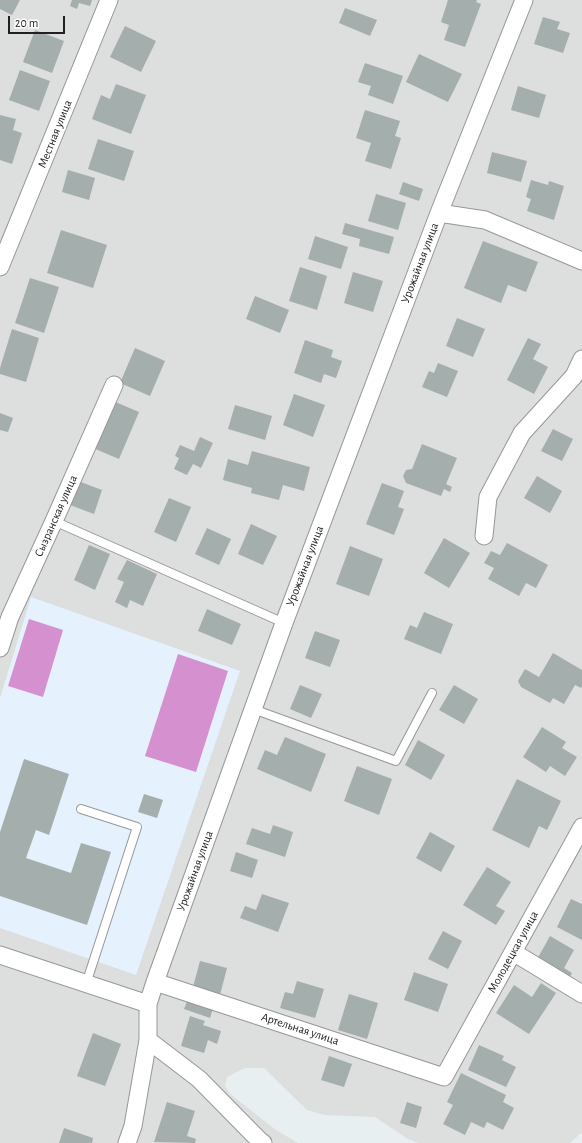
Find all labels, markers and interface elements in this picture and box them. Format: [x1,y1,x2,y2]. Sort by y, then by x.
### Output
scale bar [10,8,67,34]
text: 20 m [15,17,38,29]
street label: Местная улица [35,98,75,170]
street label: Урожайная улица [398,221,442,305]
street label: Сызранская улица [32,473,80,559]
street label: Урожайная улица [283,524,327,608]
street label: Урожайная улица [174,829,216,913]
street label: Молодецкая улица [485,909,541,995]
street label: Артельная улица [259,1010,341,1048]

